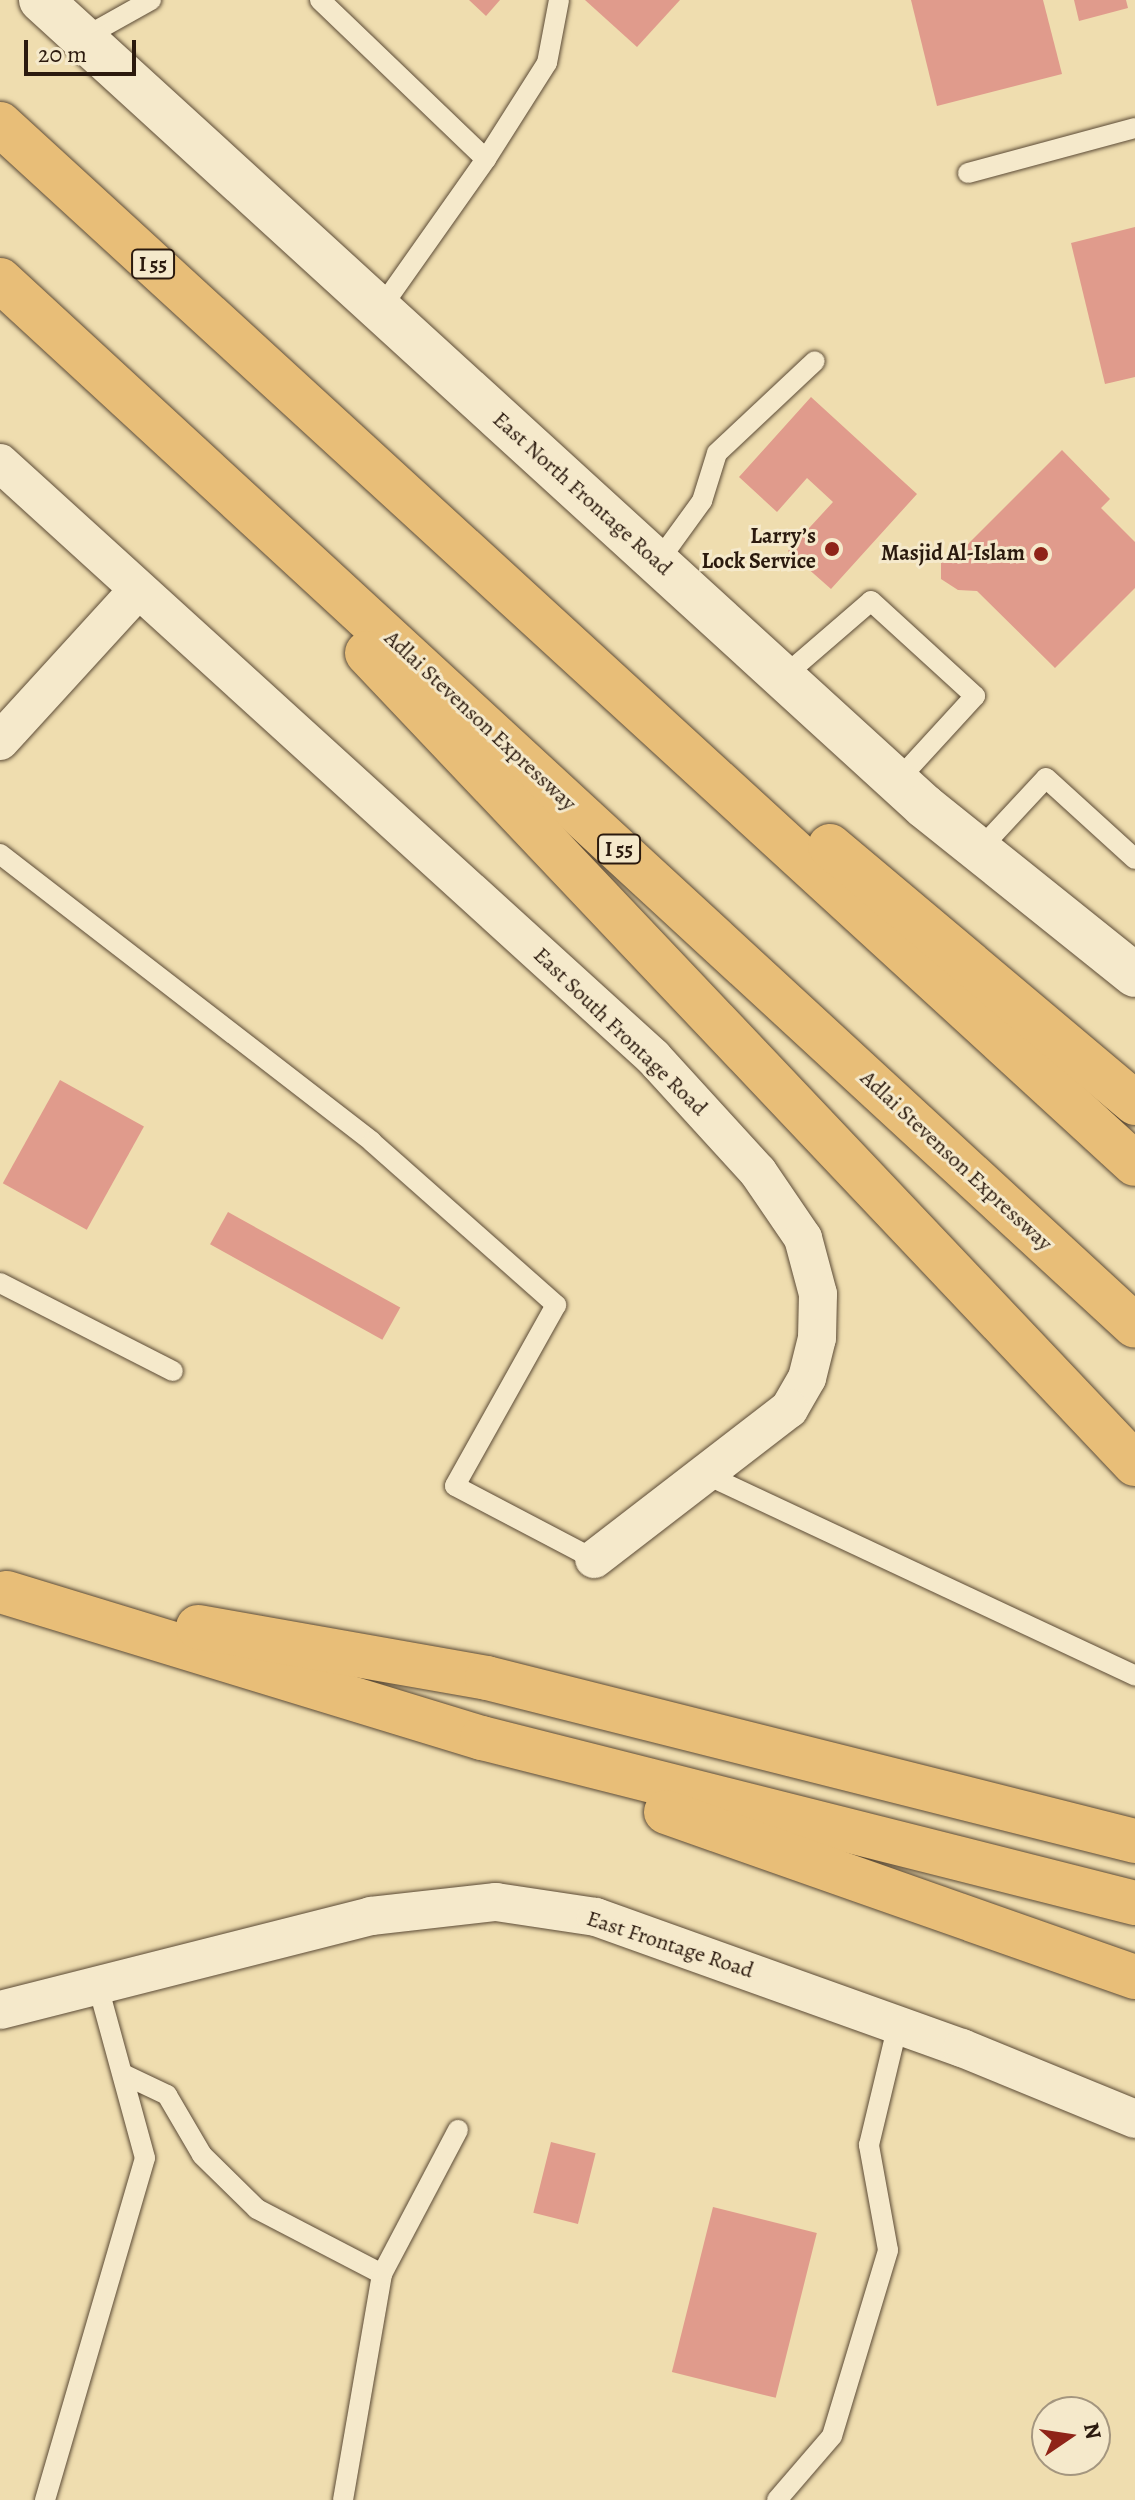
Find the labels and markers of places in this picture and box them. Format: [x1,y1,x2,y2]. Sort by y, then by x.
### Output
place label: Larry’s Lock Service [701,523,816,574]
marker: Larry’s Lock Service [823,540,841,558]
place label: Masjid Al-Islam [881,541,1025,567]
marker: Masjid Al-Islam [1032,545,1050,563]

